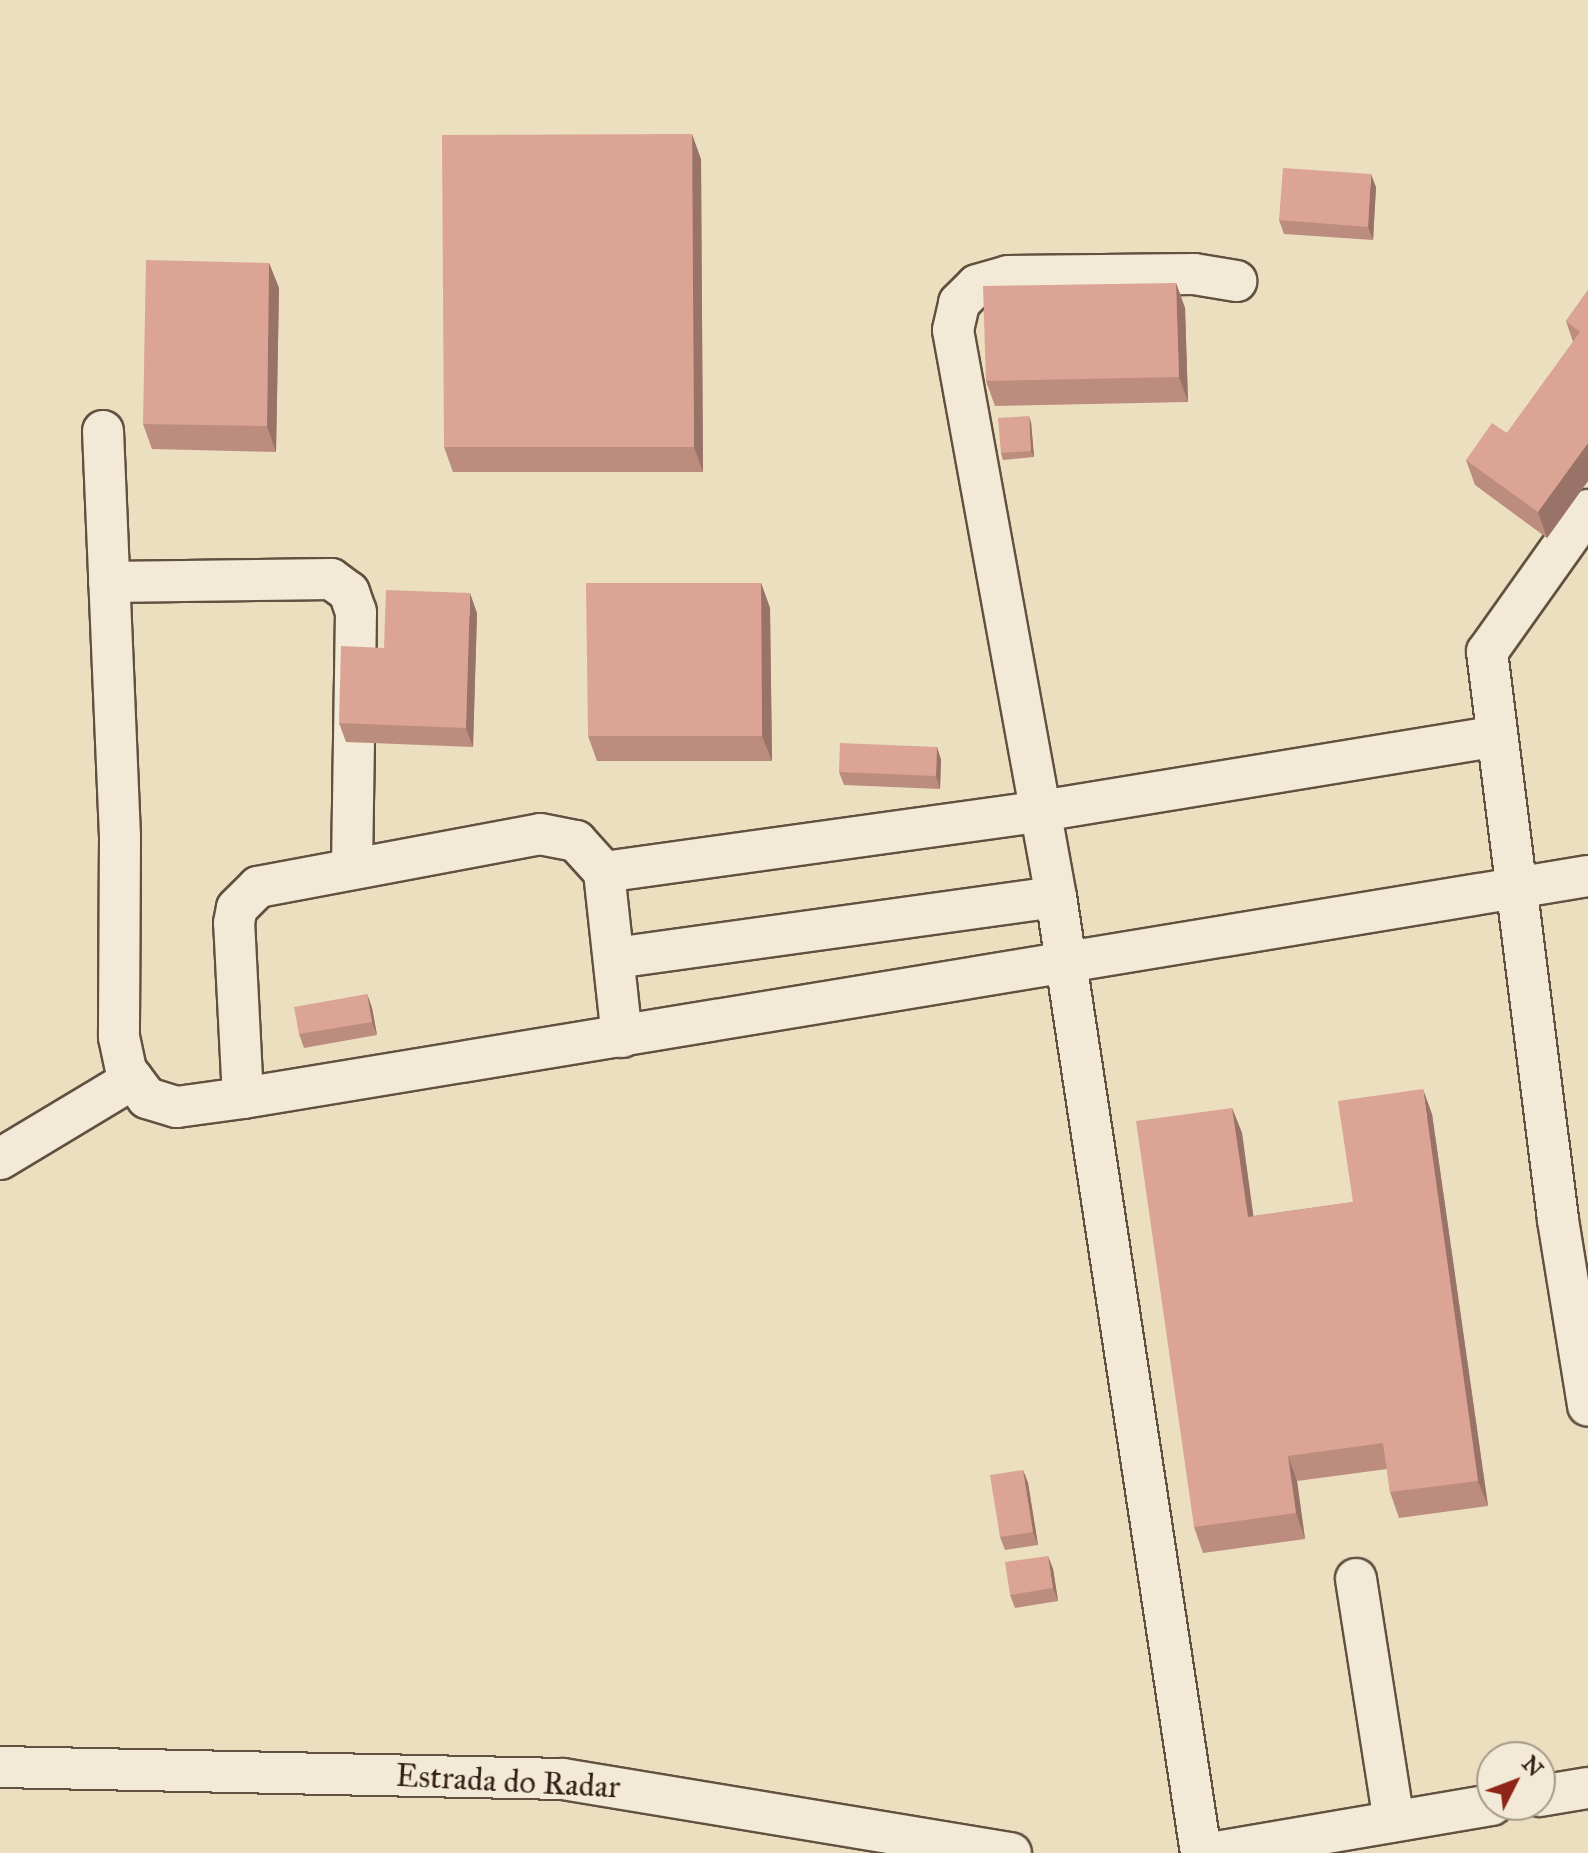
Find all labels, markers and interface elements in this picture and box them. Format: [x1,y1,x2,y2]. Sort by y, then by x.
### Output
north arrow [1476,1741,1556,1821]
text: N [1516,1750,1549,1782]
street label: Estrada do Radar [395,1757,621,1807]

